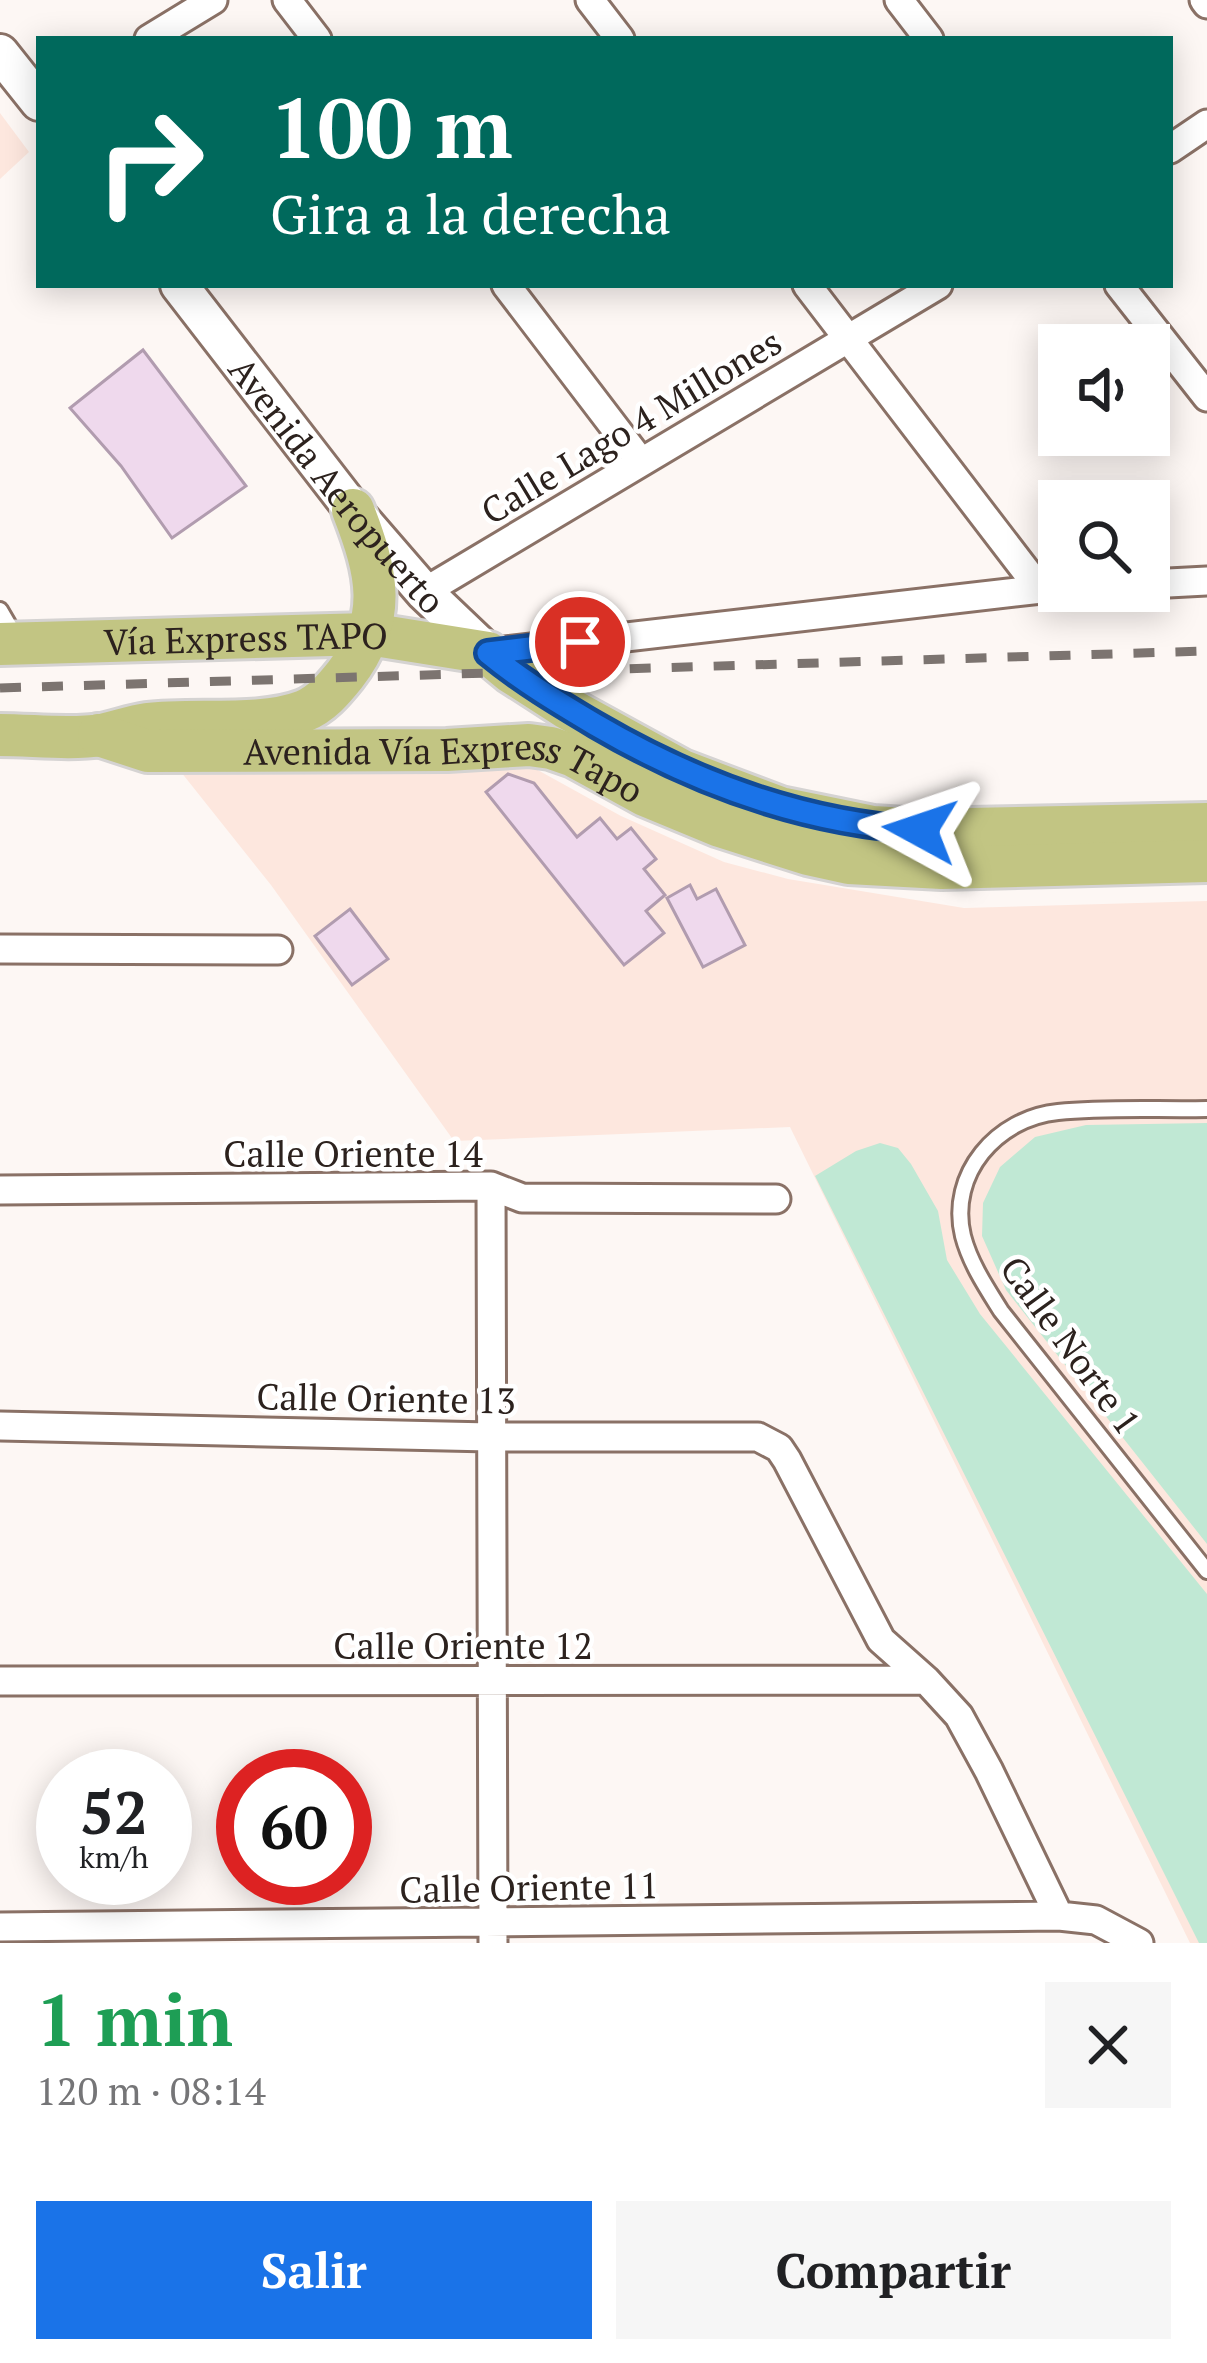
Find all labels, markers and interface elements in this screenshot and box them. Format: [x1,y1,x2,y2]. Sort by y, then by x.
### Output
text: 100 m [270,71,513,182]
icon: right [72,84,228,240]
text: Gira a la derecha [270,178,671,249]
street label: Calle Lago 4 Millones [472,318,790,534]
map controls [1038,324,1170,612]
button: sound [1038,324,1170,456]
street label: Avenida Aeropuerto [219,347,455,623]
button: search [1038,480,1170,612]
pin [529,591,631,693]
icon: arrive [547,609,613,675]
street label: Vía Express TAPO [103,610,392,665]
street label: Avenida Vía Express Tapo [243,721,652,813]
position arrow [857,767,983,893]
street label: Calle Oriente 14 [223,1130,483,1177]
street label: Calle Norte 1 [990,1246,1152,1444]
street label: Calle Oriente 13 [256,1372,516,1424]
street label: Calle Oriente 12 [333,1622,593,1669]
speed limit sign: 60 [216,1749,372,1905]
text: 52 [80,1772,148,1851]
text: km/h [79,1837,149,1877]
street label: Calle Oriente 11 [399,1861,659,1913]
text: 1 min [36,1971,233,2067]
button: close [1045,1982,1171,2108]
text: 120 m · 08:14 [36,2064,266,2116]
button: Salir [36,2201,592,2339]
button: Compartir [616,2201,1171,2339]

